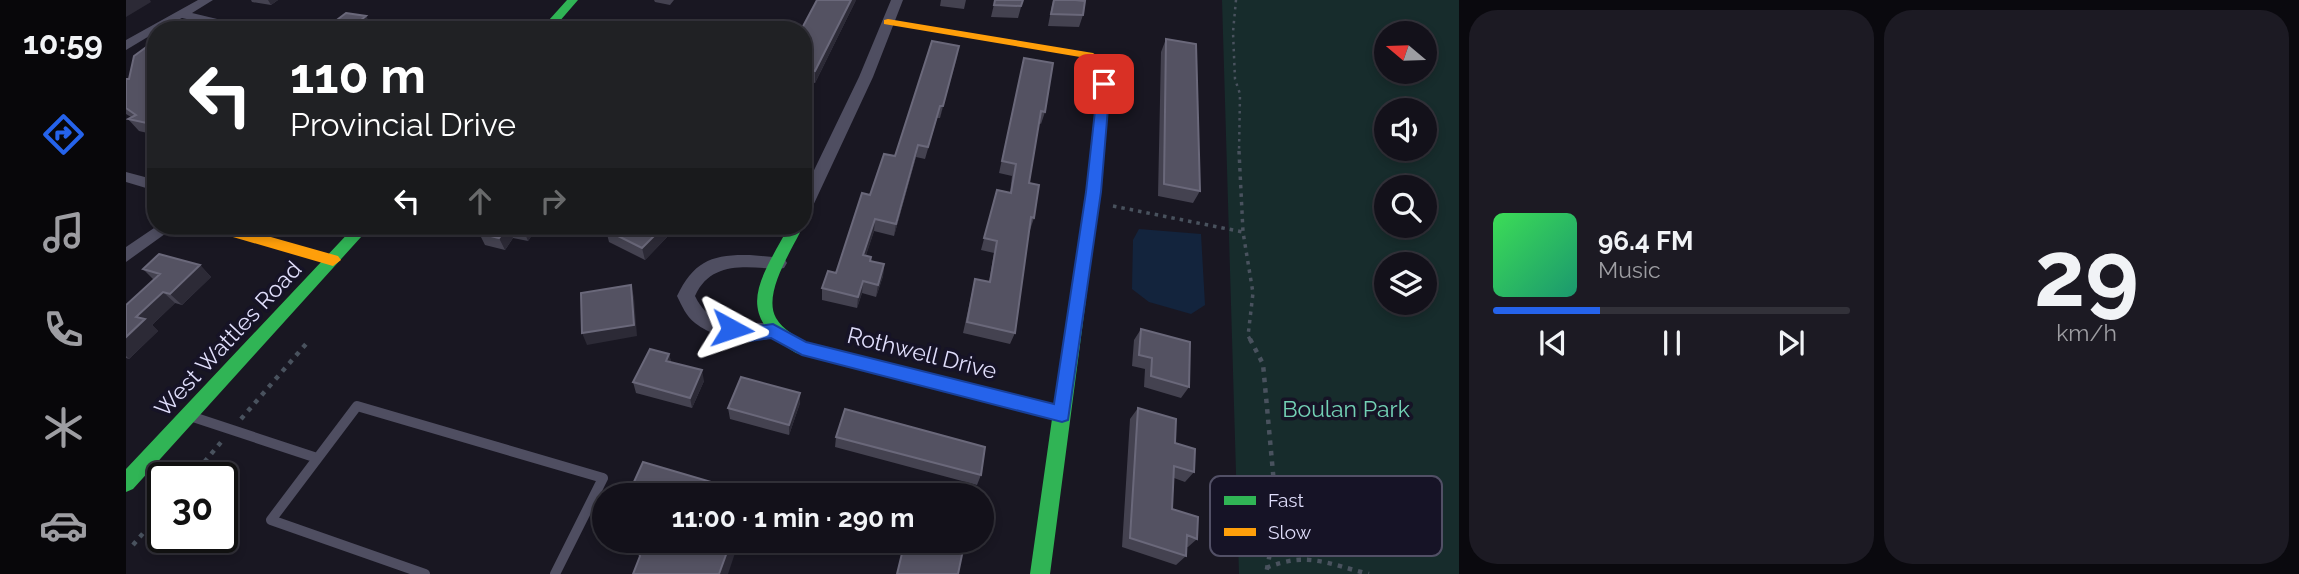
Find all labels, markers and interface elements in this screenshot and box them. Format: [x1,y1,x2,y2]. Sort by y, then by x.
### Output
north arrow [1374,21,1437,84]
map controls [1374,21,1437,315]
text: 10:59 [23,24,103,61]
text: 110 m [290,47,426,104]
icon: left [175,49,266,140]
pin [1074,54,1134,114]
icon: arrive [1085,65,1123,103]
button: sound [1374,98,1437,161]
text: Provincial Drive [290,106,516,143]
icon: directions [39,110,88,159]
button: search [1374,175,1437,238]
icon: left [388,182,426,220]
icon: ahead [461,182,499,220]
icon: right [534,182,572,220]
icon: music [39,208,88,257]
text: 29 [2034,220,2139,327]
text: 96.4 FM [1598,226,1693,256]
button: layers [1374,252,1437,315]
street label: West Wattles Road [149,255,307,422]
text: Music [1598,256,1661,283]
position arrow [695,292,769,366]
icon: phone [39,305,88,354]
text: km/h [2056,319,2117,346]
street label: Rothwell Drive [844,321,1000,384]
icon: previous [1534,324,1572,362]
icon: pause [1653,324,1691,362]
icon: next [1772,324,1810,362]
park label: Boulan Park [1282,395,1410,422]
icon: climate [39,403,88,452]
speed limit sign: 30 [147,462,238,553]
legend [1210,476,1442,556]
text: Fast [1268,489,1304,511]
icon: car [39,501,88,550]
text: 11:00 · 1 min · 290 m [672,503,914,533]
text: Slow [1268,521,1312,543]

